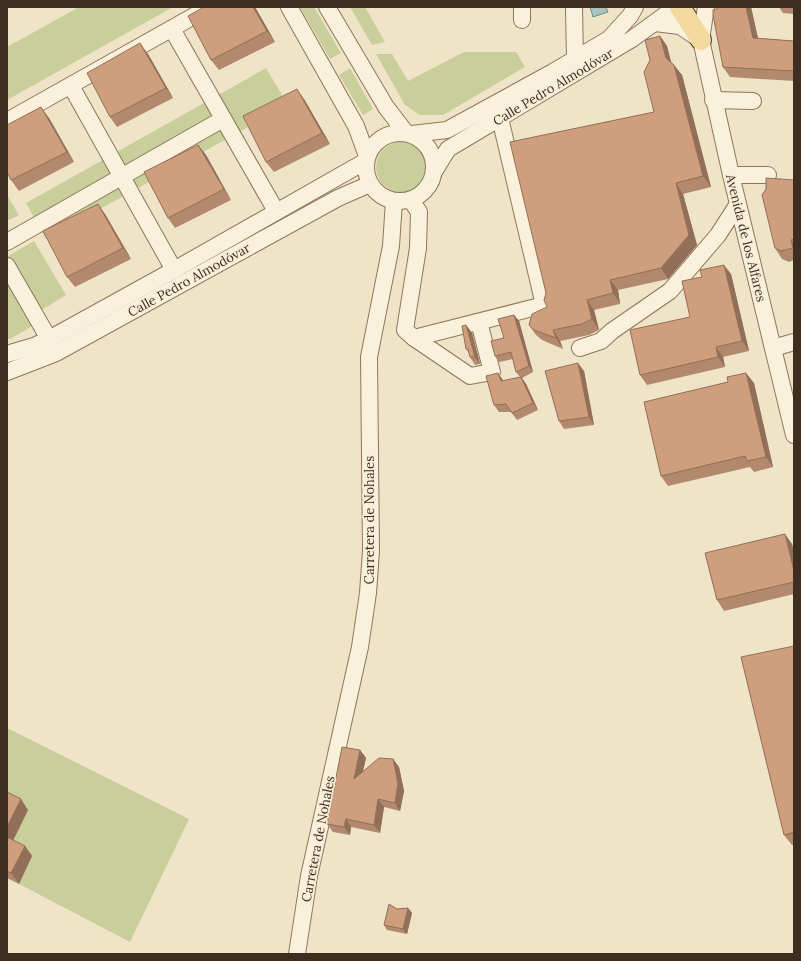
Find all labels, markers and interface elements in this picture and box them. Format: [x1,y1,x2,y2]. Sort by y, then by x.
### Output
street label: Calle Pedro Almodóvar [490,44,617,130]
street label: Avenida de los Alfares [722,171,770,304]
street label: Calle Pedro Almodóvar [125,239,254,321]
street label: Carretera de Nohales [361,456,378,584]
street label: Carretera de Nohales [297,774,339,904]

